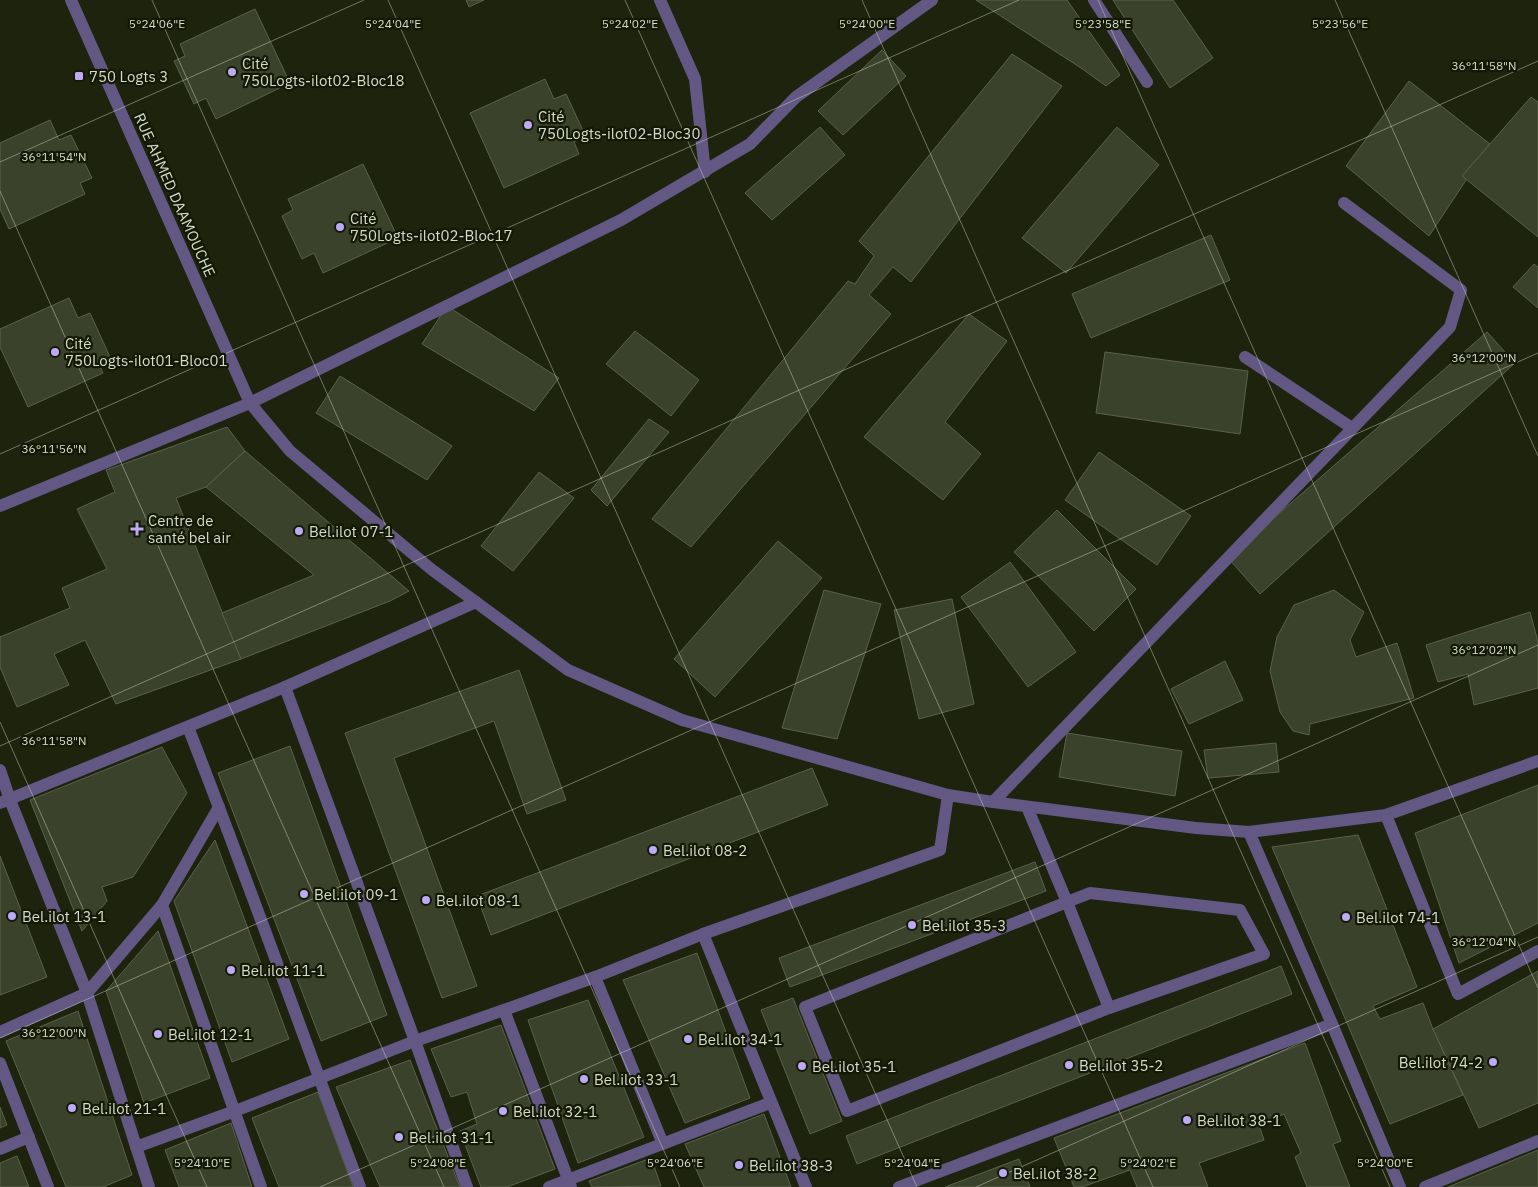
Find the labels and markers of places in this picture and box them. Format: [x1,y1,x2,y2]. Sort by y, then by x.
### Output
place label: Cité 750Logts-ilot02-Bloc18 [242,54,404,90]
marker: Cité 750Logts-ilot02-Bloc18 [226,66,238,78]
place label: 750 Logts 3 [89,67,168,86]
marker: 750 Logts 3 [73,70,85,82]
place label: Cité 750Logts-ilot02-Bloc30 [538,107,700,143]
marker: Cité 750Logts-ilot02-Bloc30 [522,119,534,131]
place label: Cité 750Logts-ilot02-Bloc17 [350,209,512,245]
marker: Cité 750Logts-ilot02-Bloc17 [334,221,346,233]
place label: Cité 750Logts-ilot01-Bloc01 [65,334,227,370]
marker: Cité 750Logts-ilot01-Bloc01 [49,346,61,358]
place label: Centre de santé bel air [148,511,231,547]
marker: Centre de santé bel air [130,522,144,536]
place label: Bel.ilot 07-1 [309,522,393,541]
marker: Bel.ilot 07-1 [293,525,305,537]
place label: Bel.ilot 08-2 [663,841,747,860]
marker: Bel.ilot 08-2 [647,844,659,856]
place label: Bel.ilot 09-1 [314,885,398,904]
marker: Bel.ilot 09-1 [298,888,310,900]
place label: Bel.ilot 08-1 [436,891,520,910]
marker: Bel.ilot 08-1 [420,894,432,906]
place label: Bel.ilot 13-1 [22,907,106,926]
place label: Bel.ilot 74-1 [1356,908,1440,927]
marker: Bel.ilot 13-1 [6,910,18,922]
marker: Bel.ilot 74-1 [1340,911,1352,923]
place label: Bel.ilot 35-3 [922,916,1006,935]
marker: Bel.ilot 35-3 [906,919,918,931]
place label: Bel.ilot 11-1 [241,961,325,980]
marker: Bel.ilot 11-1 [225,964,237,976]
place label: Bel.ilot 12-1 [168,1025,252,1044]
marker: Bel.ilot 12-1 [152,1028,164,1040]
place label: Bel.ilot 34-1 [698,1030,782,1049]
marker: Bel.ilot 34-1 [682,1033,694,1045]
place label: Bel.ilot 74-2 [1399,1053,1483,1072]
place label: Bel.ilot 35-2 [1079,1056,1163,1075]
marker: Bel.ilot 74-2 [1487,1056,1499,1068]
place label: Bel.ilot 35-1 [812,1057,896,1076]
marker: Bel.ilot 35-2 [1063,1059,1075,1071]
marker: Bel.ilot 35-1 [796,1060,808,1072]
place label: Bel.ilot 33-1 [594,1070,678,1089]
marker: Bel.ilot 33-1 [578,1073,590,1085]
place label: Bel.ilot 21-1 [82,1099,166,1118]
marker: Bel.ilot 21-1 [66,1102,78,1114]
place label: Bel.ilot 32-1 [513,1102,597,1121]
marker: Bel.ilot 32-1 [497,1105,509,1117]
place label: Bel.ilot 38-1 [1197,1111,1281,1130]
marker: Bel.ilot 38-1 [1181,1114,1193,1126]
place label: Bel.ilot 31-1 [409,1128,493,1147]
marker: Bel.ilot 31-1 [393,1131,405,1143]
place label: Bel.ilot 38-3 [749,1156,833,1175]
marker: Bel.ilot 38-3 [733,1159,745,1171]
place label: Bel.ilot 38-2 [1013,1164,1097,1183]
marker: Bel.ilot 38-2 [997,1167,1009,1179]

